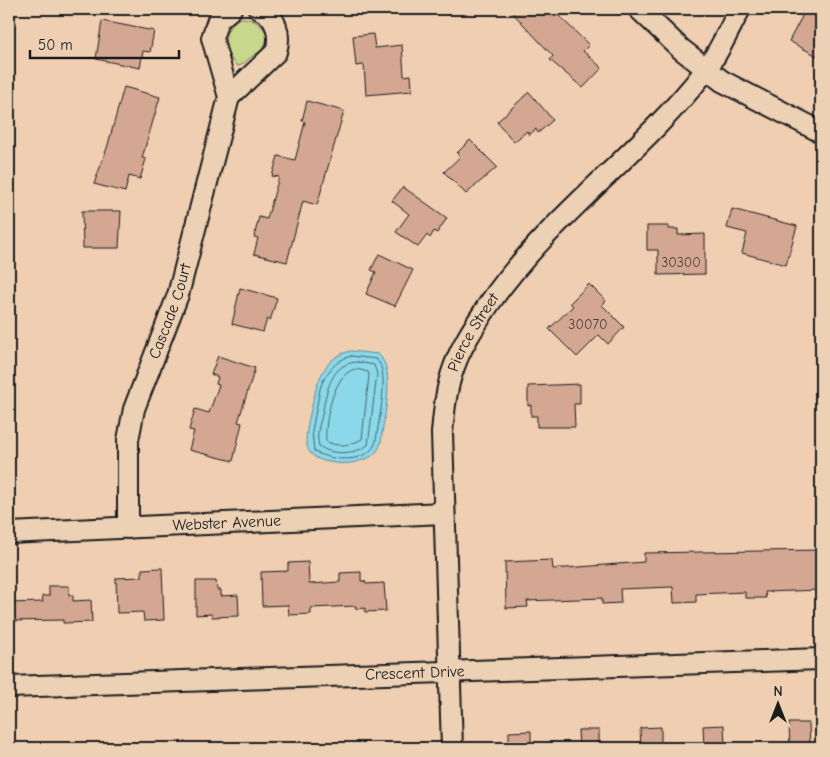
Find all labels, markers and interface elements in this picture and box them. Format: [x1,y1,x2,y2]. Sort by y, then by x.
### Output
scale bar [30,28,179,60]
text: 50 m [38,36,73,54]
house number: 30300 [661,254,701,271]
street label: Cascade Court [145,261,195,361]
street label: Pierce Street [444,289,503,374]
house number: 30070 [568,316,608,333]
street label: Webster Avenue [172,512,281,534]
street label: Crescent Drive [365,662,465,684]
north arrow [752,680,802,730]
text: N [773,683,783,700]

